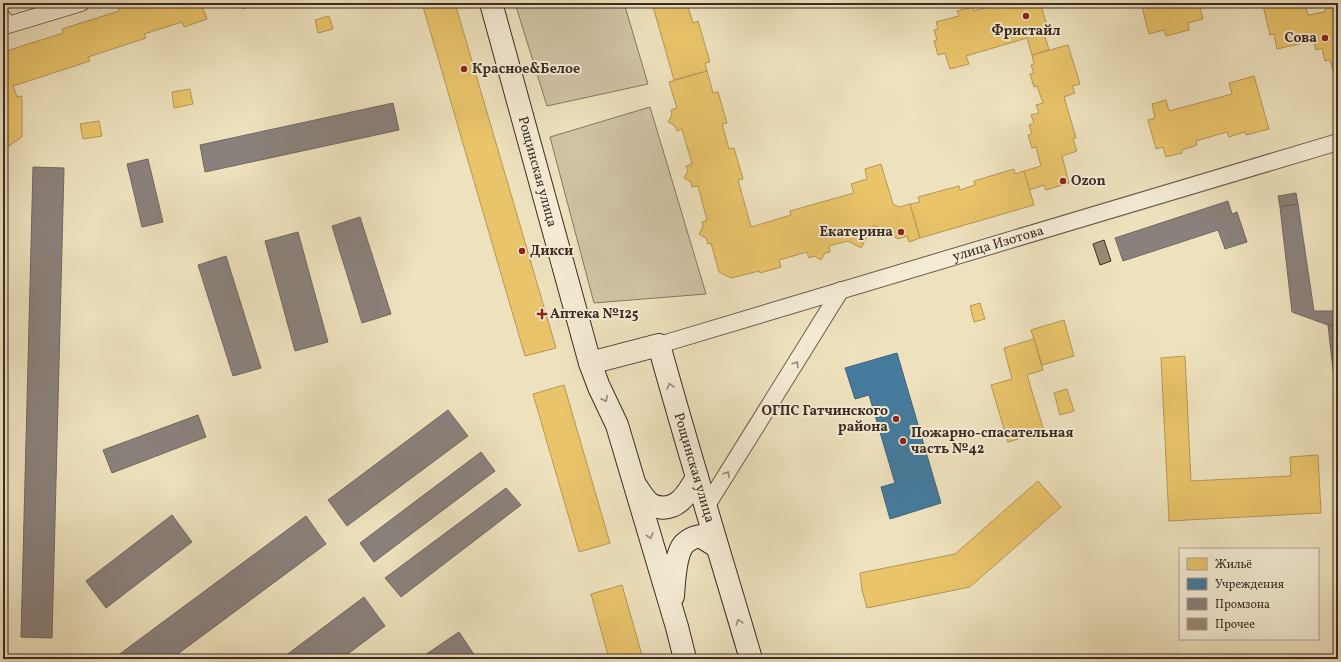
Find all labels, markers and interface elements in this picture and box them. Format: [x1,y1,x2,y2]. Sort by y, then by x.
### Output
marker: Фристайл [1021,11,1031,21]
place label: Фристайл [992,22,1060,41]
place label: Сова [1284,29,1317,48]
marker: Сова [1320,33,1330,43]
place label: Красное&Белое [472,60,580,79]
marker: Красное&Белое [459,64,469,74]
street label: Рощинская улица [513,114,562,229]
place label: Ozon [1071,172,1106,191]
marker: Ozon [1058,176,1068,186]
street label: улица Изотова [950,221,1046,266]
place label: Екатерина [819,223,893,242]
marker: Екатерина [896,227,906,237]
place label: Дикси [530,242,573,261]
marker: Дикси [517,246,527,256]
place label: Аптека №125 [550,305,639,324]
marker: Аптека №125 [537,309,547,319]
one-way arrow [791,361,798,368]
one-way arrow [666,383,675,390]
one-way arrow [600,395,608,402]
place label: ОГПС Гатчинского района [762,402,888,437]
street label: Рощинская улица [669,410,719,525]
marker: ОГПС Гатчинского района [891,414,901,424]
place label: Пожарно-спасательная часть №42 [911,424,1073,459]
marker: Пожарно-спасательная часть №42 [898,436,908,446]
one-way arrow [722,471,730,478]
one-way arrow [645,532,654,539]
legend [1179,548,1319,640]
text: Жильё [1215,557,1252,573]
text: Учреждения [1215,577,1284,593]
text: Промзона [1215,597,1270,613]
text: Прочее [1215,617,1255,633]
one-way arrow [735,618,744,625]

